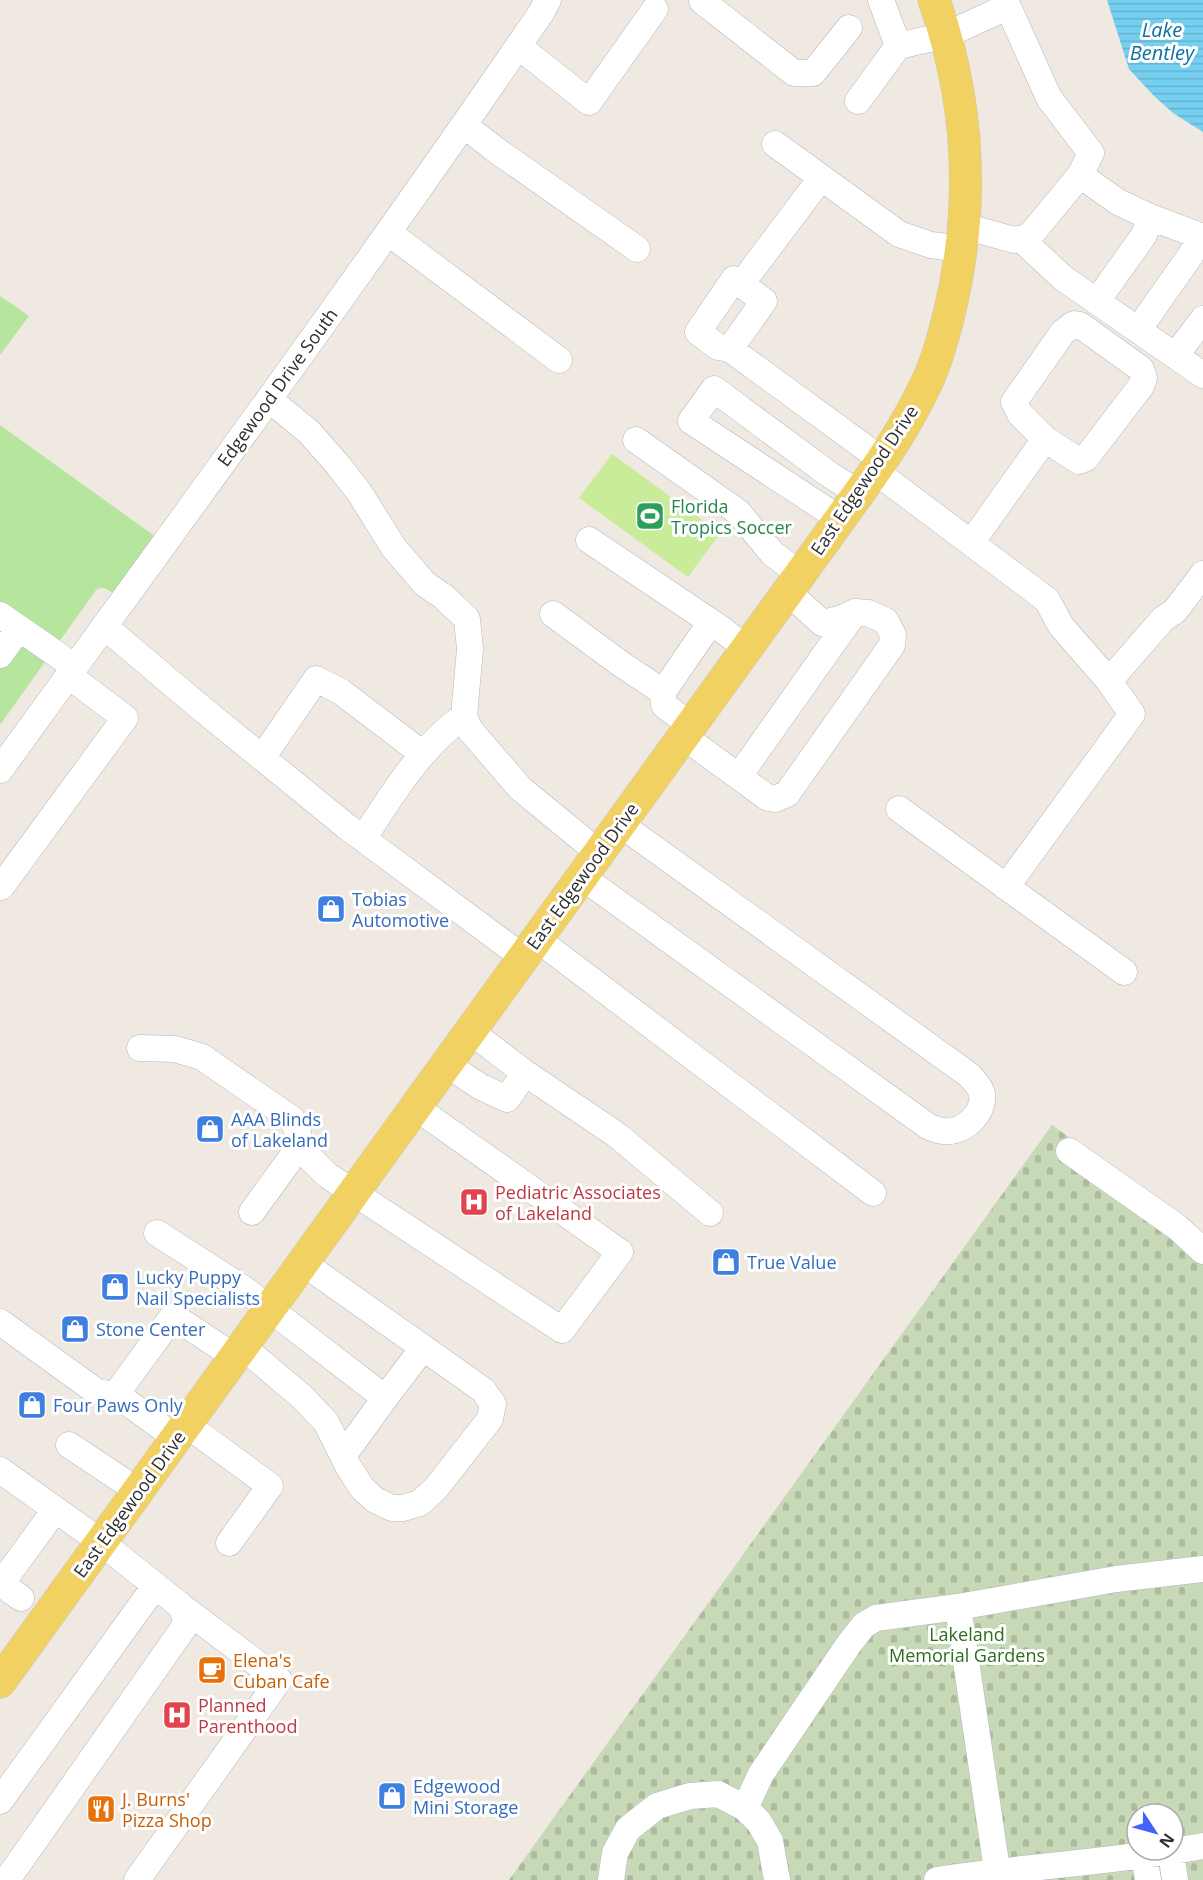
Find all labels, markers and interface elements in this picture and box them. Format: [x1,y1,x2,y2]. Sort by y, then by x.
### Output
water label: Lake Bentley [1130,16,1196,66]
street label: Edgewood Drive South [211,303,343,471]
street label: East Edgewood Drive [805,400,923,560]
place label: Florida Tropics Soccer [671,494,793,539]
sports icon: Florida Tropics Soccer [634,500,666,532]
street label: East Edgewood Drive [521,798,643,954]
place label: Tobias Automotive [352,887,449,932]
shop icon: Tobias Automotive [315,893,347,925]
place label: AAA Blinds of Lakeland [231,1107,328,1152]
shop icon: AAA Blinds of Lakeland [194,1113,226,1145]
place label: Pediatric Associates of Lakeland [495,1180,661,1225]
hospital icon: Pediatric Associates of Lakeland [458,1186,490,1218]
shop icon: True Value [710,1246,742,1278]
place label: True Value [747,1250,837,1274]
place label: Lucky Puppy Nail Specialists [136,1265,260,1310]
shop icon: Lucky Puppy Nail Specialists [99,1271,131,1303]
shop icon: Stone Center [59,1313,91,1345]
place label: Stone Center [96,1317,206,1341]
shop icon: Four Paws Only [16,1389,48,1421]
place label: Four Paws Only [53,1393,184,1417]
street label: East Edgewood Drive [68,1426,190,1582]
park label: Lakeland Memorial Gardens [889,1622,1045,1667]
place label: Elena's Cuban Cafe [233,1648,330,1693]
cafe icon: Elena's Cuban Cafe [196,1654,228,1686]
place label: Planned Parenthood [198,1693,297,1738]
hospital icon: Planned Parenthood [161,1699,193,1731]
place label: Edgewood Mini Storage [413,1774,518,1819]
shop icon: Edgewood Mini Storage [376,1780,408,1812]
place label: J. Burns' Pizza Shop [120,1787,212,1832]
restaurant icon: J. Burns' Pizza Shop [85,1793,117,1825]
north arrow [1125,1802,1185,1862]
text: N [1154,1829,1180,1853]

